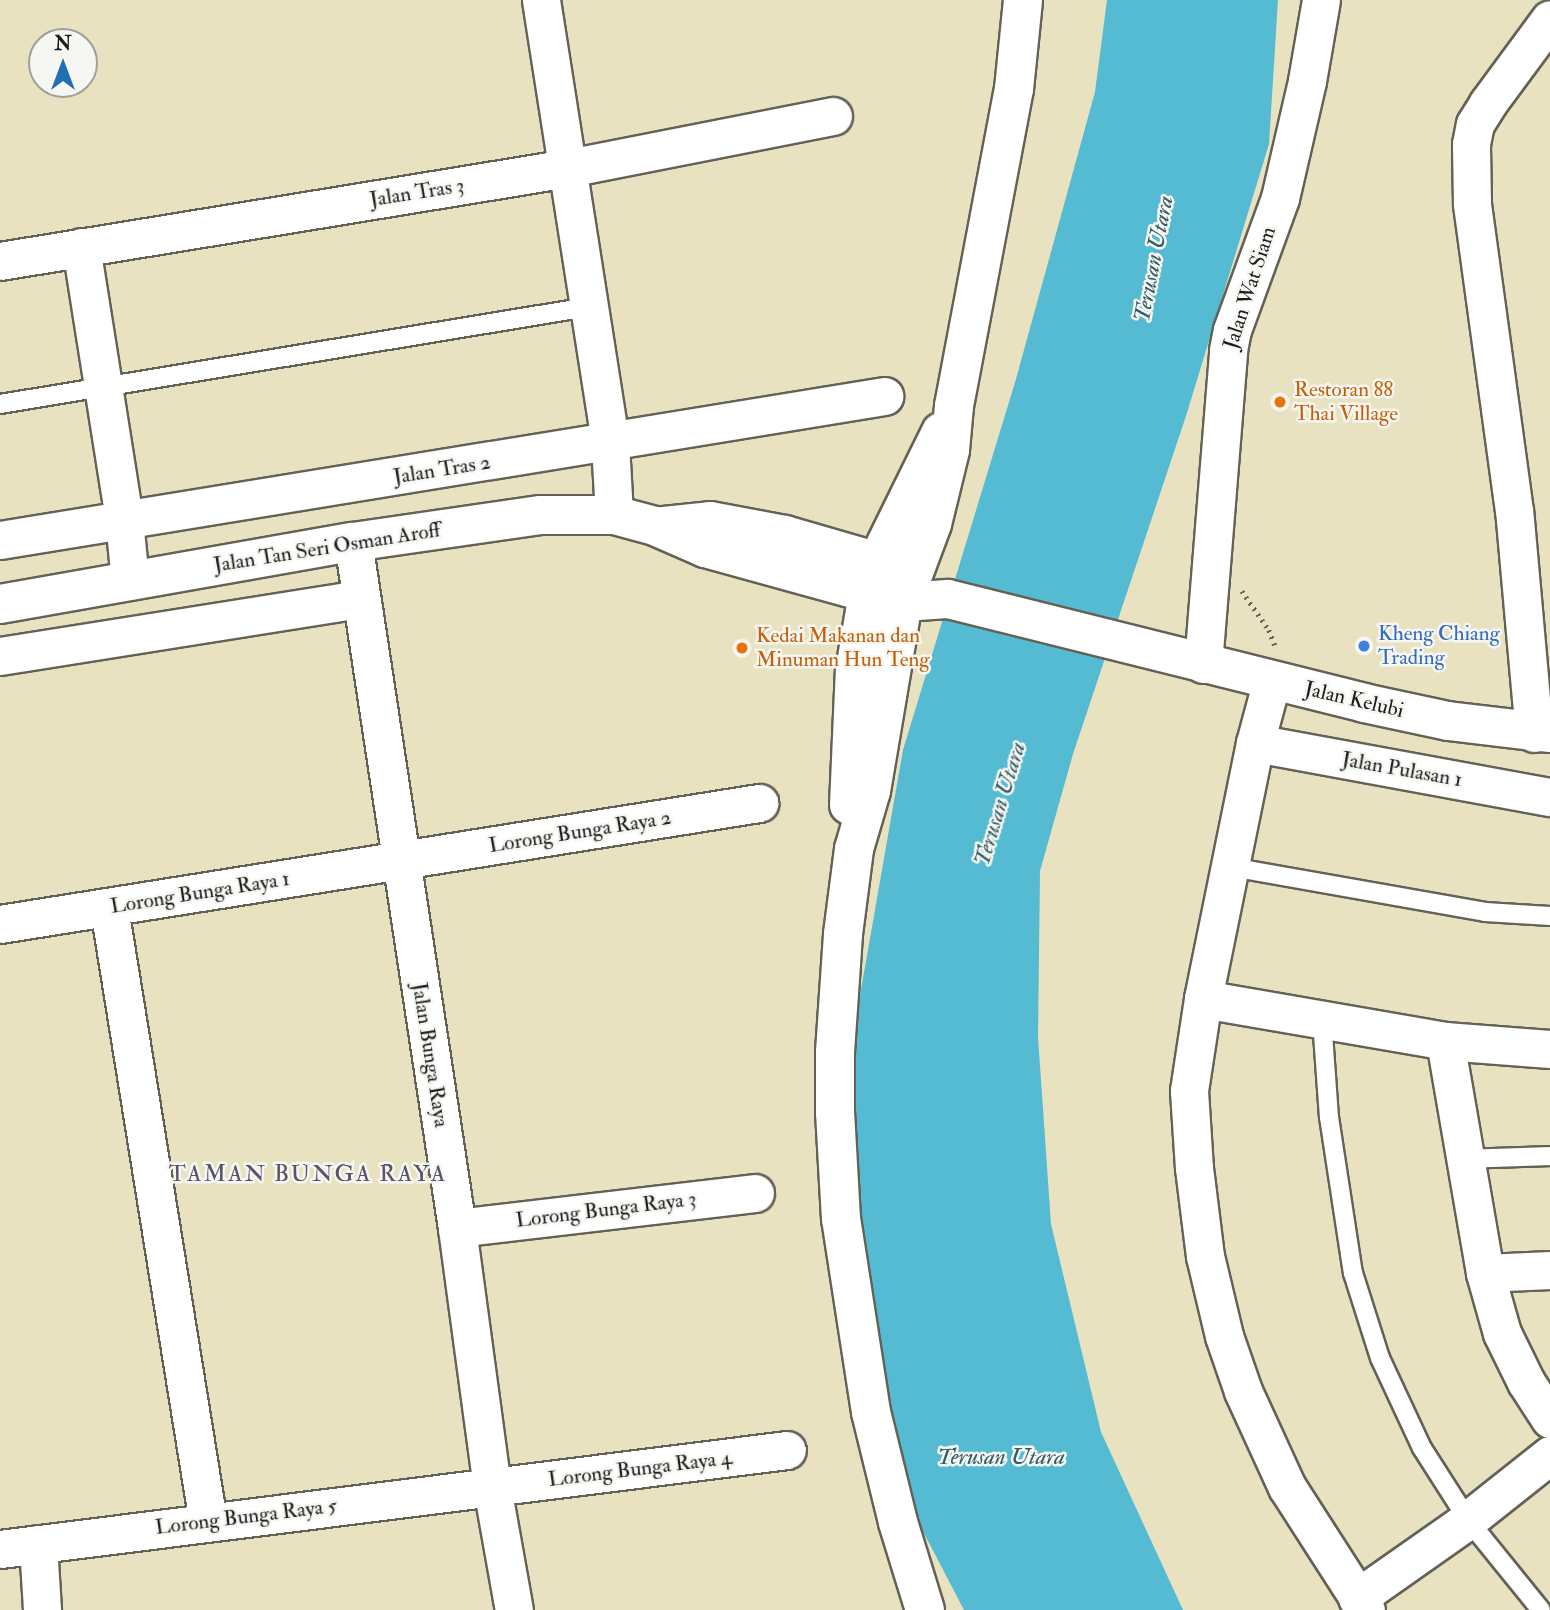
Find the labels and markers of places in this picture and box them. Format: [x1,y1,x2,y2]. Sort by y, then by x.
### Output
place label: Restoran 88 Thai Village [1294,377,1398,427]
marker: Restoran 88 Thai Village [1272,394,1288,410]
place label: Kheng Chiang Trading [1378,621,1500,671]
place label: Kedai Makanan dan Minuman Hun Teng [756,623,930,673]
marker: Kheng Chiang Trading [1356,638,1372,654]
marker: Kedai Makanan dan Minuman Hun Teng [734,640,750,656]

